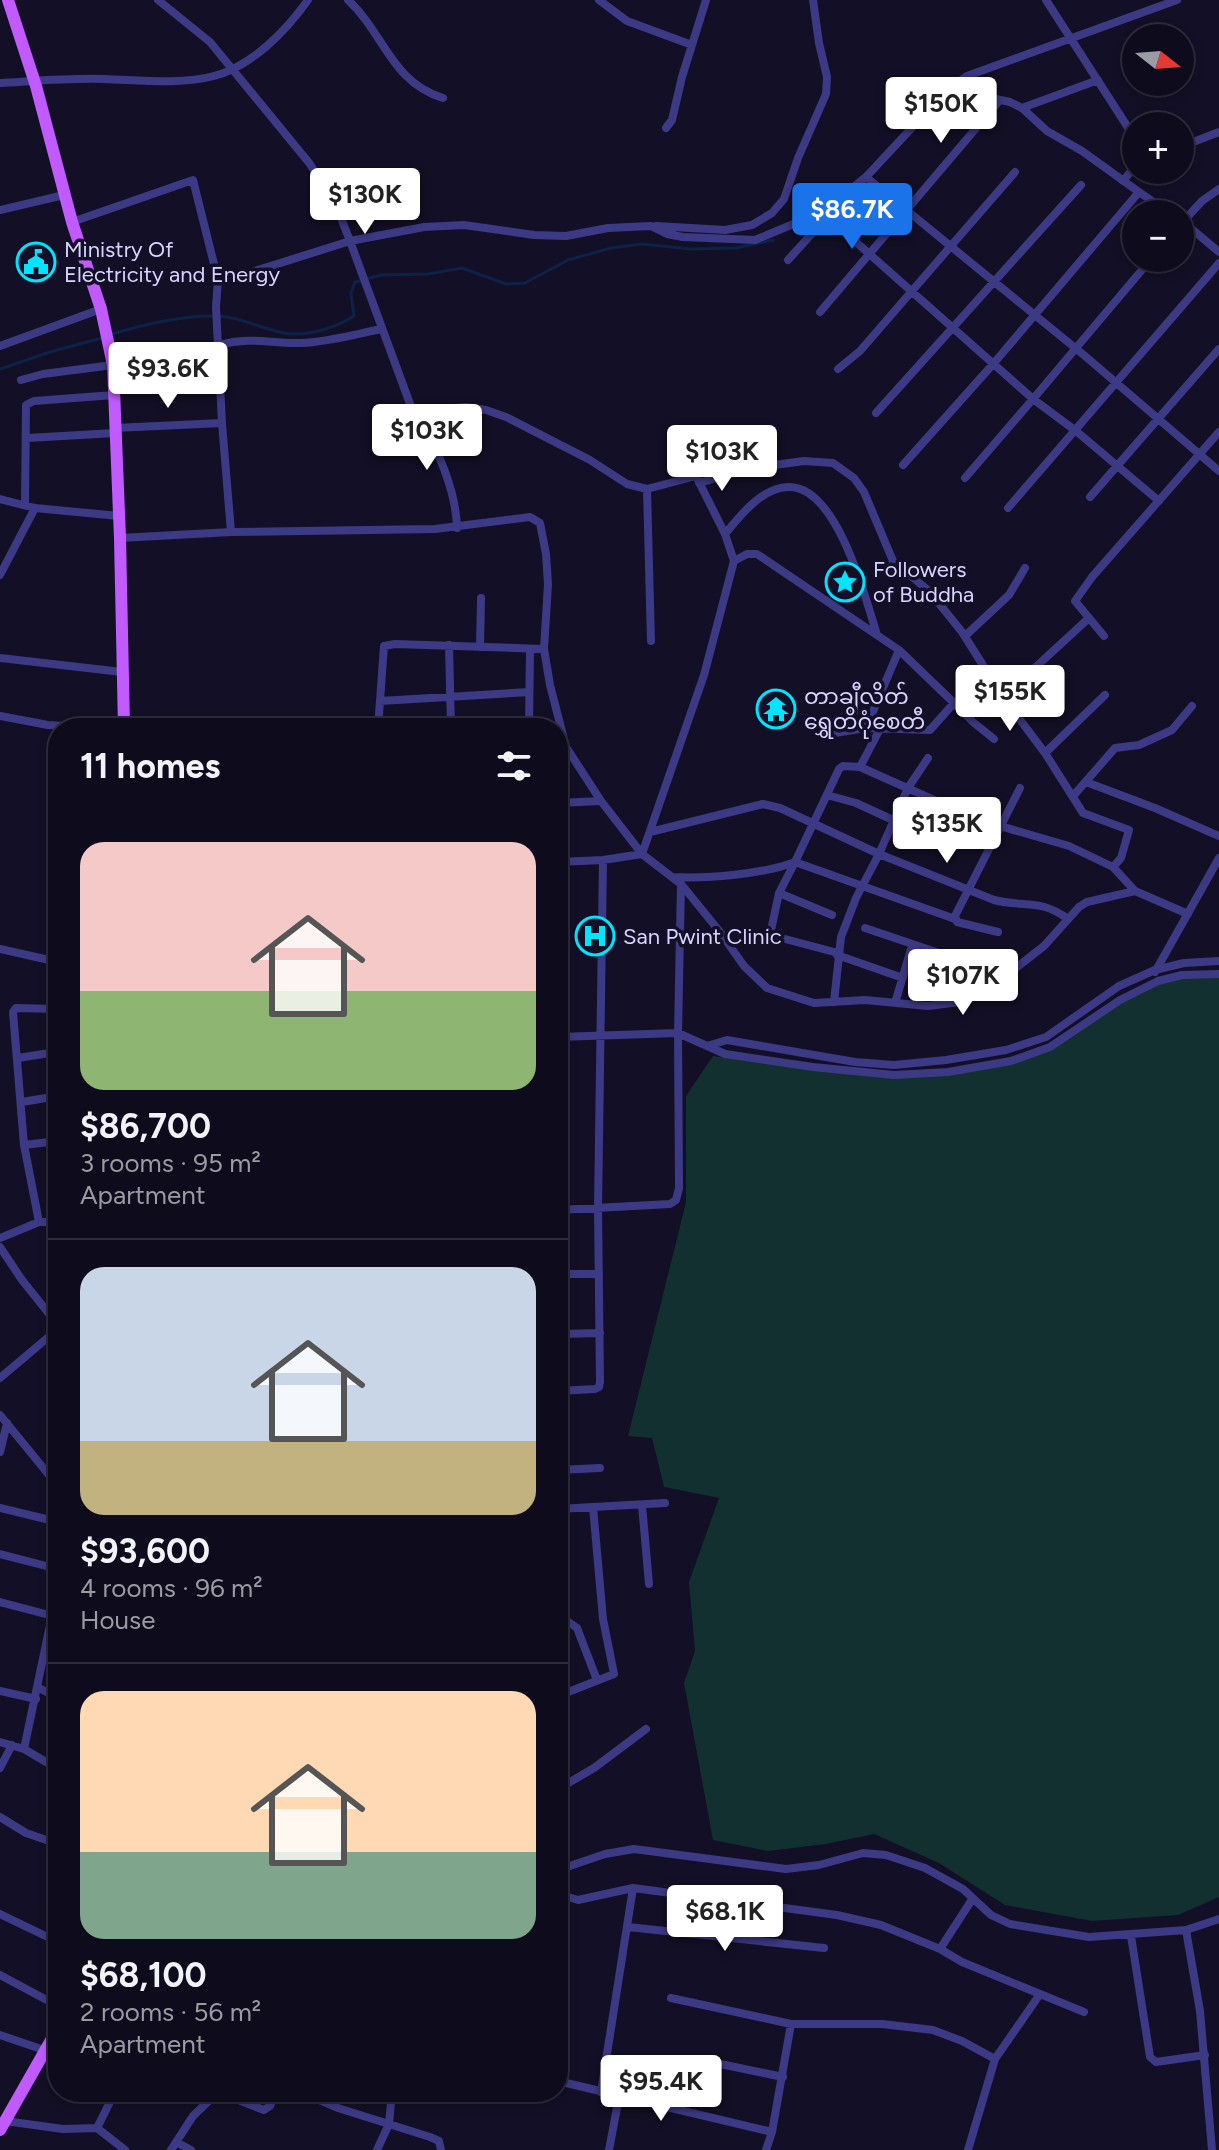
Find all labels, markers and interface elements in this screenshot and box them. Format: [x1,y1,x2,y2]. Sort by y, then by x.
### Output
north arrow [1122,24,1194,96]
map controls [1122,24,1194,272]
pin: $150K [885,77,997,145]
text: $150K [904,87,978,119]
button: + [1122,112,1194,184]
pin: $130K [309,168,421,236]
text: $130K [328,178,402,210]
pin: $86.7K [787,183,917,251]
text: $86.7K [810,193,894,225]
button: − [1122,200,1194,272]
place label: Ministry Of Electricity and Energy [64,236,280,288]
public building icon: Ministry Of Electricity and Energy [15,241,57,283]
pin: $93.6K [103,342,233,410]
text: $93.6K [127,352,209,384]
pin: $103K [371,404,483,472]
text: $103K [390,414,464,446]
pin: $103K [666,425,778,493]
text: $103K [685,435,759,467]
place label: Followers of Buddha [873,556,974,608]
place icon: Followers of Buddha [824,561,866,603]
pin: $155K [954,665,1066,733]
text: $155K [974,675,1046,707]
place label: တာချီလိတ် ရွှေတိဂုံစေတီ [804,681,925,739]
temple icon: တာချီလိတ် ရွှေတိဂုံစေတီ [755,688,797,730]
icon: filters [492,744,536,788]
text: 11 homes [80,746,220,787]
pin: $135K [891,797,1003,865]
text: $135K [911,807,983,839]
icon: home [236,894,380,1038]
hospital icon: San Pwint Clinic [574,915,616,957]
place label: San Pwint Clinic [623,923,782,950]
pin: $107K [907,949,1019,1017]
text: $107K [926,959,1000,991]
text: $86,700 [80,1106,211,1147]
text: 3 rooms · 95 m² [80,1147,261,1179]
text: Apartment [80,1179,206,1211]
icon: home [236,1319,380,1463]
text: $93,600 [80,1531,210,1572]
text: 4 rooms · 96 m² [80,1572,263,1604]
text: House [80,1604,155,1636]
icon: home [236,1743,380,1887]
pin: $68.1K [660,1885,790,1953]
text: $68.1K [685,1895,765,1927]
text: $68,100 [80,1955,207,1996]
text: 2 rooms · 56 m² [80,1996,261,2028]
text: Apartment [80,2028,206,2060]
pin: $95.4K [596,2055,726,2123]
text: $95.4K [619,2065,703,2097]

